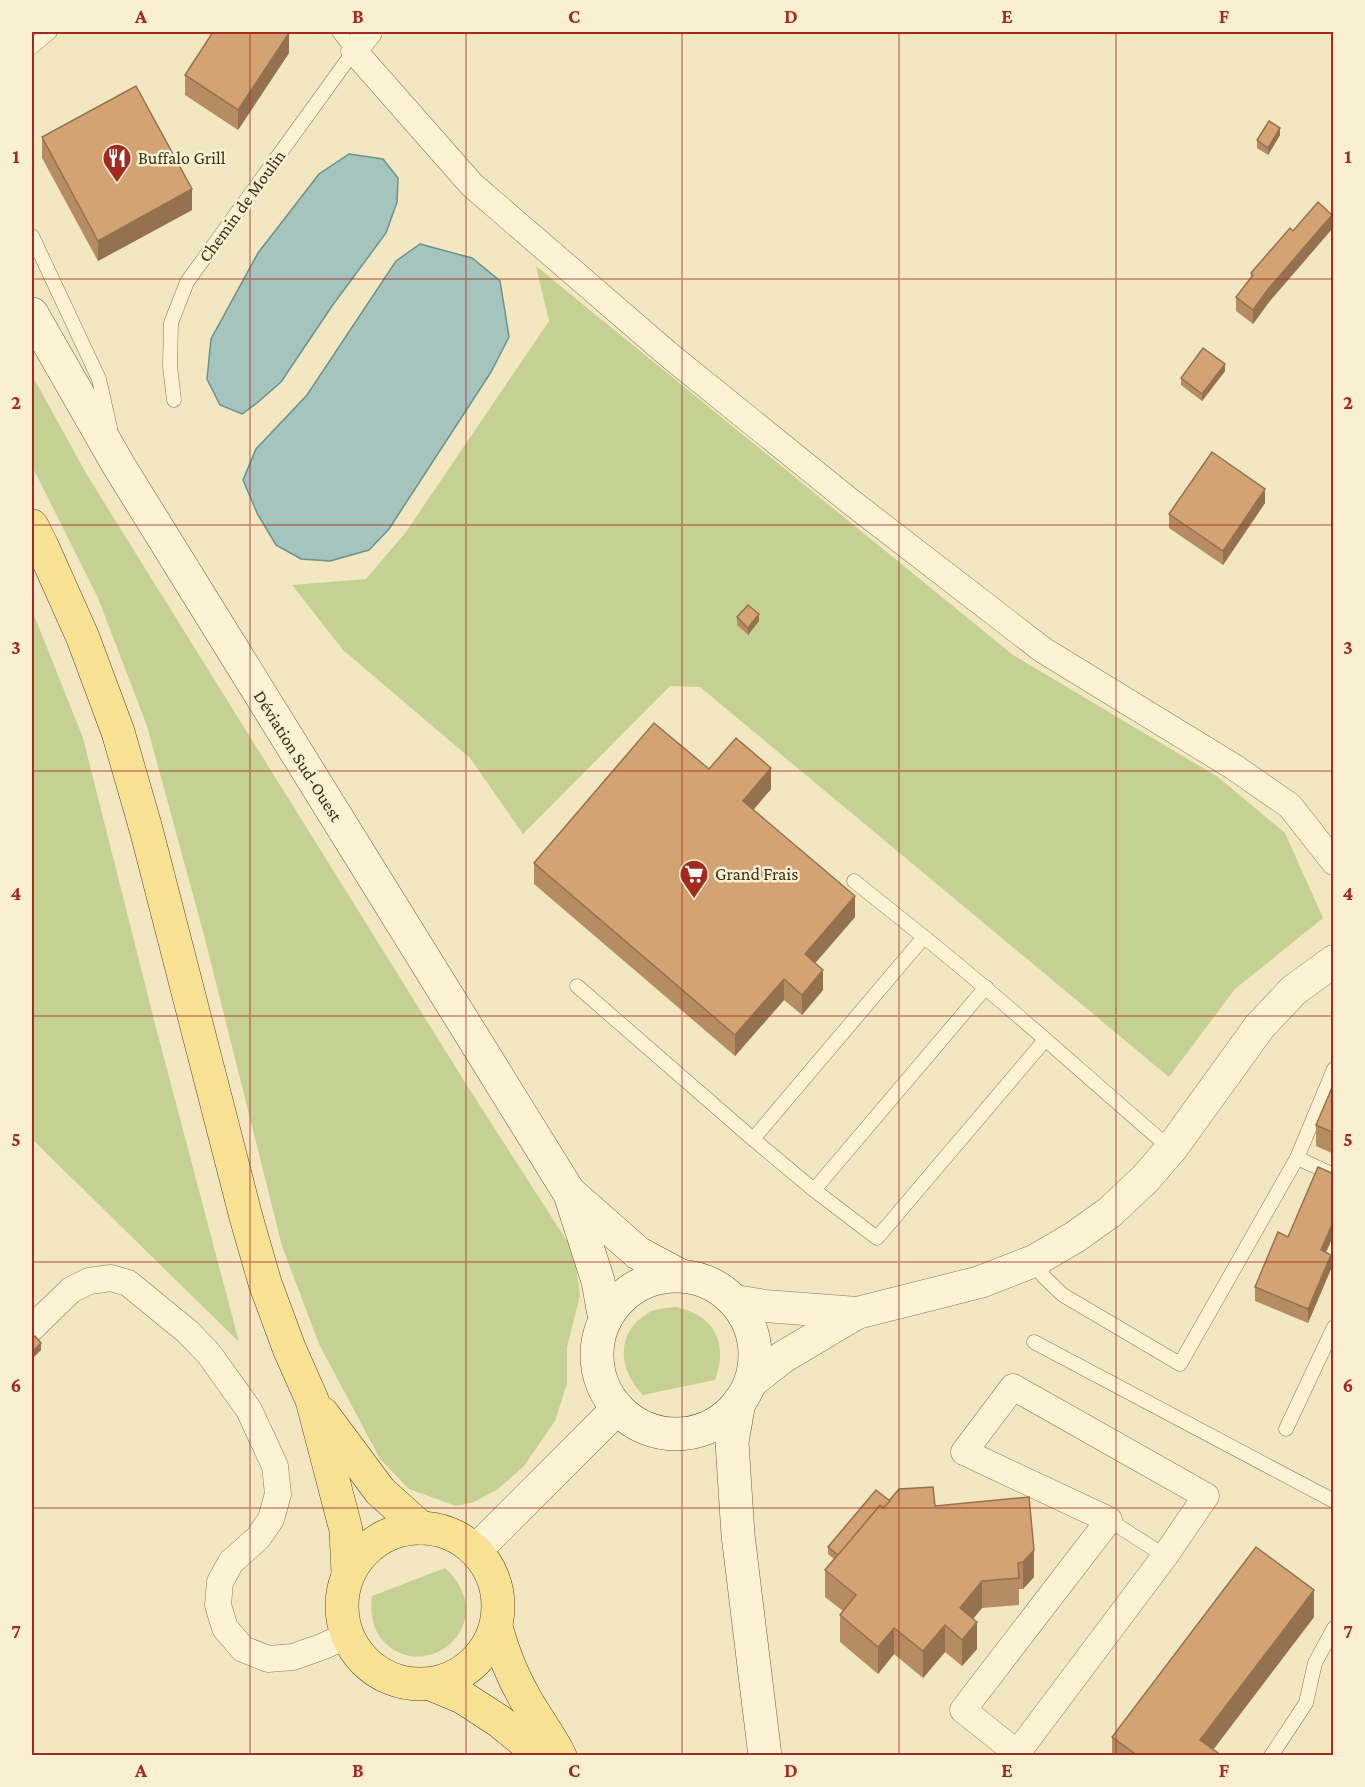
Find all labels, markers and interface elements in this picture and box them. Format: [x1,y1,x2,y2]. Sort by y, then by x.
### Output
text: A [134,5,148,27]
text: B [352,5,364,27]
text: C [568,5,580,27]
text: D [784,5,798,27]
text: E [1001,5,1013,27]
text: F [1219,5,1230,27]
restaurant icon: Buffalo Grill [101,142,133,184]
text: 1 [12,145,20,167]
text: 1 [1344,145,1352,167]
street label: Chemin de Moulin [195,146,290,266]
place label: Buffalo Grill [138,148,226,168]
text: 2 [11,391,21,413]
text: 2 [1343,391,1353,413]
text: 3 [11,636,21,658]
text: 3 [1343,636,1353,658]
street label: Déviation Sud-Ouest [250,687,347,826]
supermarket icon: Grand Frais [678,858,710,900]
place label: Grand Frais [715,864,798,884]
text: 4 [11,882,22,904]
text: 4 [1343,882,1354,904]
text: 5 [11,1128,21,1150]
text: 5 [1343,1128,1353,1150]
text: 6 [11,1374,21,1396]
text: 6 [1343,1374,1353,1396]
text: 7 [11,1620,21,1642]
text: 7 [1343,1620,1353,1642]
text: A [134,1759,148,1781]
text: B [352,1759,364,1781]
text: C [568,1759,580,1781]
text: D [784,1759,798,1781]
text: E [1001,1759,1013,1781]
text: F [1219,1759,1230,1781]

